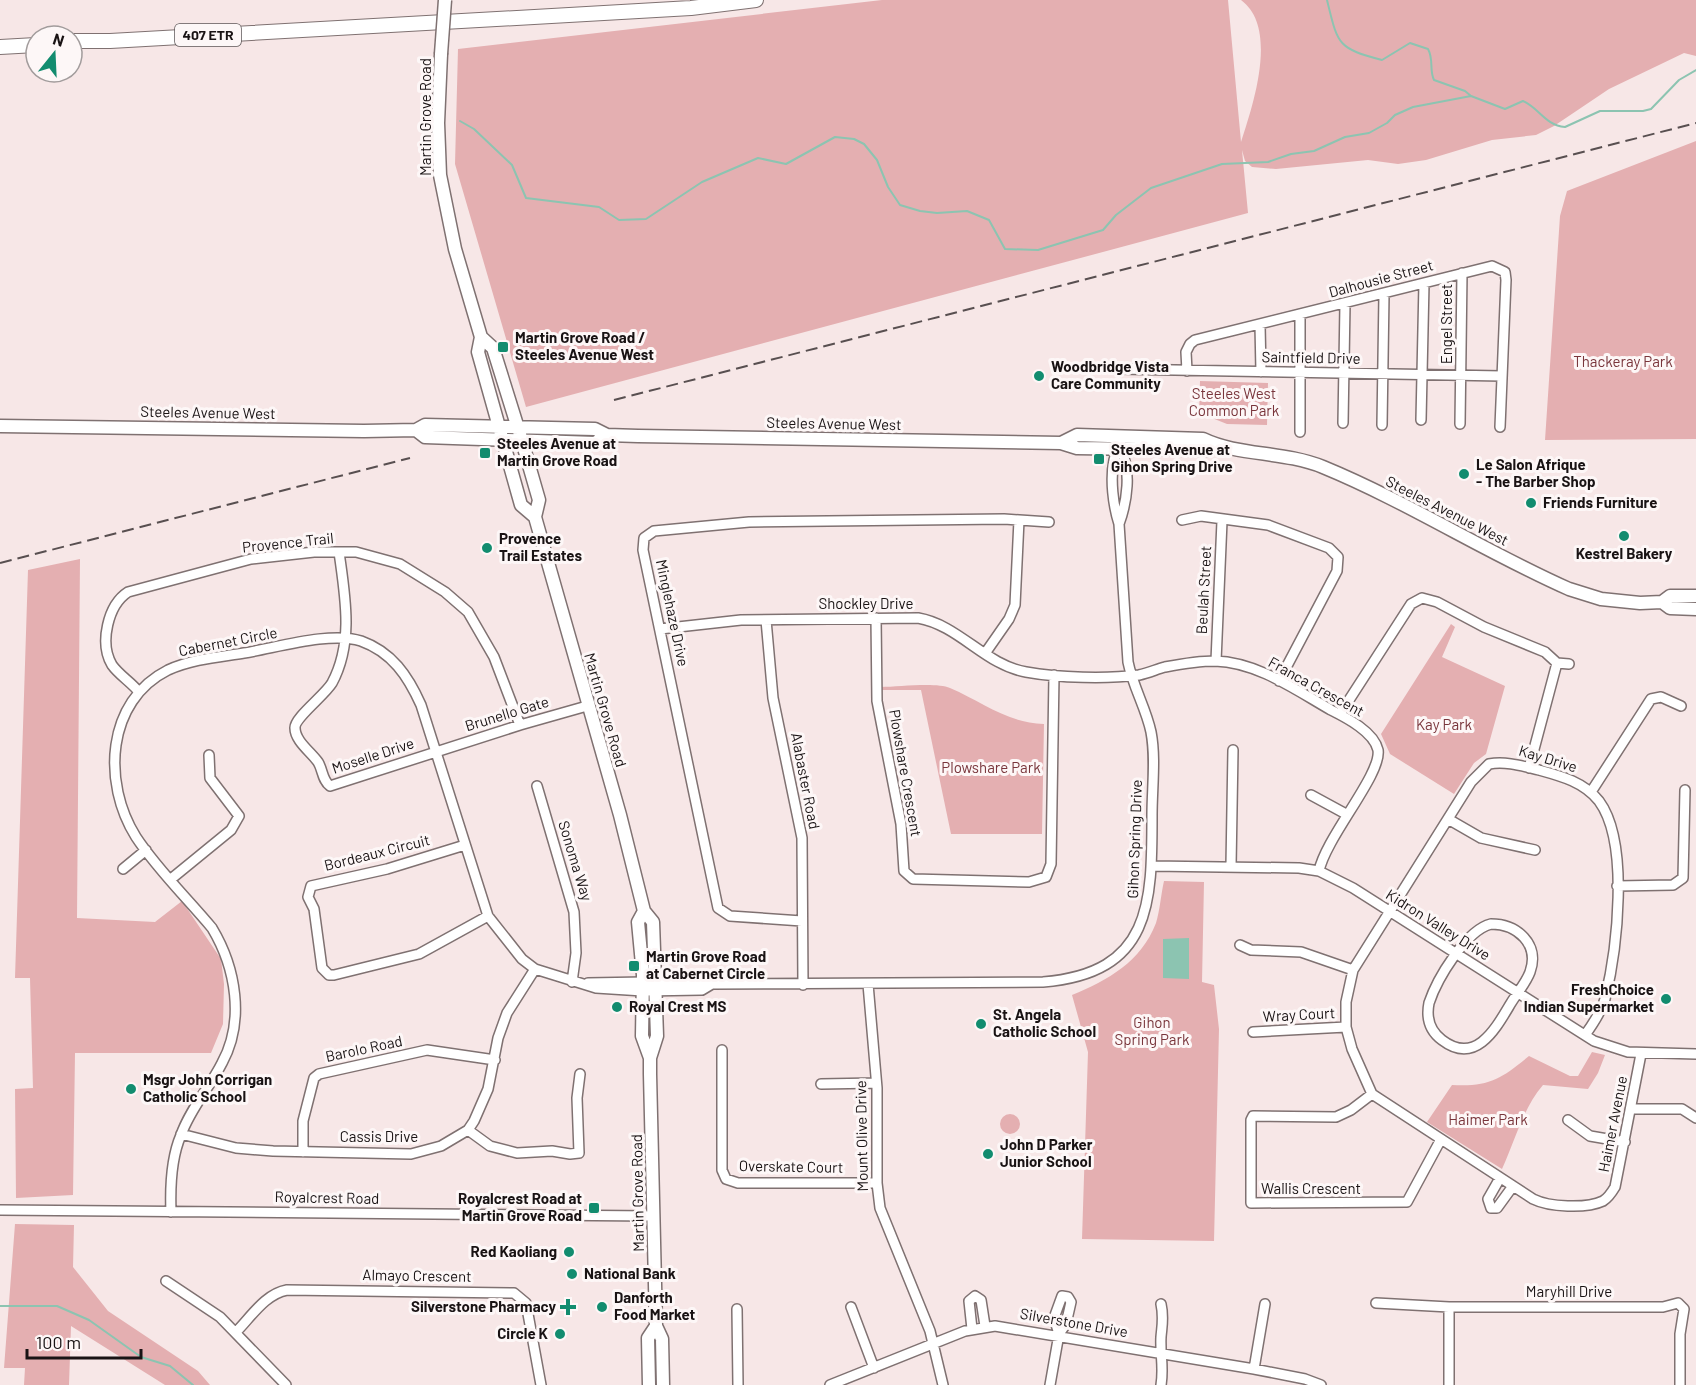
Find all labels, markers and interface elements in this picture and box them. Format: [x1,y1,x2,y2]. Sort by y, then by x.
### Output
north arrow [24,24,84,84]
road number: 407 ETR [175,24,241,46]
text: N [51,29,67,50]
street label: Martin Grove Road [416,58,434,176]
street label: Dalhousie Street [1326,255,1435,301]
street label: Engel Street [1437,284,1455,364]
place label: Martin Grove Road / Steeles Avenue West [515,328,654,363]
marker: Martin Grove Road / Steeles Avenue West [496,340,510,354]
street label: Saintfield Drive [1261,347,1361,367]
park label: Thackeray Park [1573,352,1673,370]
place label: Woodbridge Vista Care Community [1051,357,1169,392]
marker: Woodbridge Vista Care Community [1032,369,1046,383]
park label: Steeles West Common Park [1189,384,1280,419]
street label: Steeles Avenue West [140,402,276,422]
street label: Steeles Avenue West [766,413,902,433]
place label: Steeles Avenue at Martin Grove Road [497,434,617,469]
place label: Steeles Avenue at Gihon Spring Drive [1111,440,1233,475]
marker: Steeles Avenue at Martin Grove Road [478,446,492,460]
marker: Steeles Avenue at Gihon Spring Drive [1092,452,1106,466]
place label: Le Salon Afrique - The Barber Shop [1476,455,1596,490]
marker: Le Salon Afrique - The Barber Shop [1457,467,1471,481]
street label: Steeles Avenue West [1383,471,1512,549]
place label: Friends Furniture [1543,493,1657,511]
marker: Friends Furniture [1524,496,1538,510]
street label: Provence Trail [241,528,335,556]
place label: Provence Trail Estates [499,529,582,564]
marker: Kestrel Bakery [1617,529,1631,543]
marker: Provence Trail Estates [480,541,494,555]
place label: Kestrel Bakery [1576,544,1673,562]
street label: Beulah Street [1192,545,1214,635]
street label: Minglehaze Drive [653,558,693,668]
street label: Shockley Drive [819,594,913,612]
street label: Cabernet Circle [177,623,279,659]
street label: Martin Grove Road [581,651,631,769]
street label: Franca Crescent [1265,652,1368,720]
street label: Brunello Gate [463,692,551,734]
street label: Plowshare Crescent [886,708,926,838]
park label: Kay Park [1416,715,1473,733]
street label: Alabaster Road [788,731,824,831]
street label: Moselle Drive [329,733,416,777]
street label: Kay Drive [1517,741,1580,775]
park label: Plowshare Park [941,758,1041,776]
street label: Gihon Spring Drive [1123,779,1145,899]
street label: Sonoma Way [555,818,597,903]
street label: Bordeaux Circuit [322,830,432,874]
street label: Kidron Valley Drive [1383,885,1494,963]
place label: Martin Grove Road at Cabernet Circle [646,947,766,982]
marker: Martin Grove Road at Cabernet Circle [627,959,641,973]
place label: FreshChoice Indian Supermarket [1524,980,1654,1015]
marker: FreshChoice Indian Supermarket [1659,992,1673,1006]
place label: Royal Crest MS [629,997,726,1015]
marker: Royal Crest MS [610,1000,624,1014]
street label: Wray Court [1262,1003,1336,1025]
place label: St. Angela Catholic School [993,1005,1096,1040]
park label: Gihon Spring Park [1115,1013,1190,1048]
marker: St. Angela Catholic School [974,1017,988,1031]
street label: Barolo Road [324,1031,404,1065]
place label: Msgr John Corrigan Catholic School [143,1070,272,1105]
street label: Haimer Avenue [1594,1074,1630,1173]
street label: Mount Olive Drive [851,1080,871,1192]
marker: Msgr John Corrigan Catholic School [124,1082,138,1096]
park label: Haimer Park [1448,1110,1528,1128]
street label: Cassis Drive [340,1127,418,1145]
street label: Martin Grove Road [627,1134,647,1252]
place label: John D Parker Junior School [1000,1135,1093,1170]
marker: John D Parker Junior School [981,1147,995,1161]
street label: Overskate Court [739,1156,843,1176]
street label: Wallis Crescent [1261,1179,1361,1197]
street label: Royalcrest Road [274,1187,380,1207]
place label: Royalcrest Road at Martin Grove Road [458,1189,582,1224]
marker: Royalcrest Road at Martin Grove Road [587,1201,601,1215]
place label: Red Kaoliang [471,1242,557,1260]
marker: Red Kaoliang [562,1245,576,1259]
place label: National Bank [584,1264,676,1282]
street label: Almayo Crescent [362,1265,472,1285]
marker: National Bank [565,1267,579,1281]
street label: Maryhill Drive [1526,1282,1612,1300]
place label: Danforth Food Market [614,1288,695,1323]
place label: Silverstone Pharmacy [411,1297,556,1315]
marker: Silverstone Pharmacy [561,1300,575,1314]
marker: Danforth Food Market [595,1300,609,1314]
street label: Silverstone Drive [1019,1304,1130,1340]
scale bar [27,1322,141,1360]
place label: Circle K [497,1324,549,1342]
marker: Circle K [553,1327,567,1341]
text: 100 m [36,1331,81,1353]

